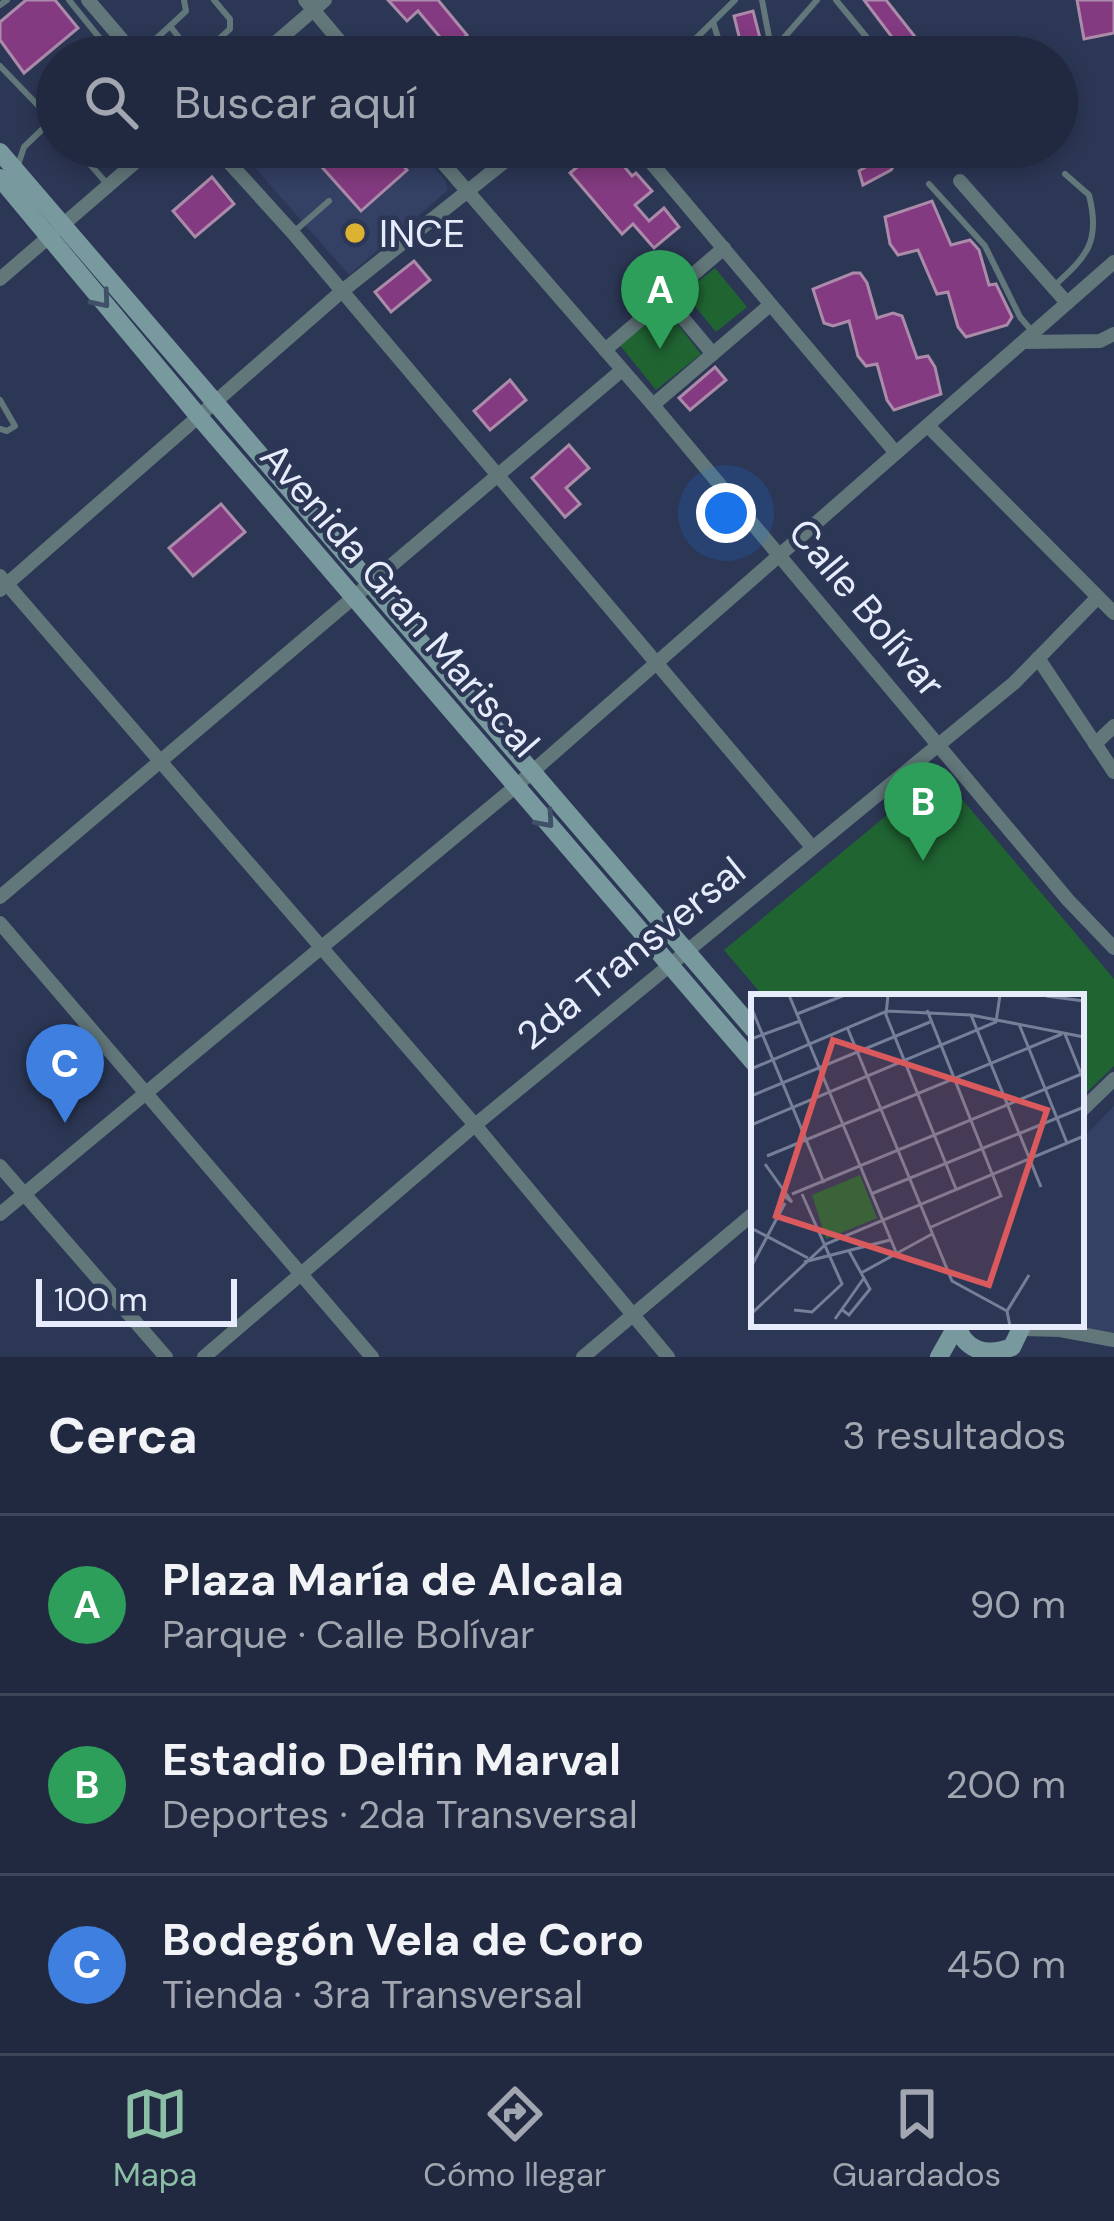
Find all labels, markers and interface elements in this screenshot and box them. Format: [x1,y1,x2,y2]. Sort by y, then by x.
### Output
search box [36,36,1078,168]
icon: search [78,69,144,135]
text: Buscar aquí [174,73,417,132]
place label: INCE [379,208,465,259]
marker: INCE [342,220,368,246]
pin: A [621,250,699,349]
one-way arrow [88,286,109,308]
street label: Avenida Gran Mariscal [249,432,551,768]
your location [696,483,756,543]
street label: Calle Bolívar [777,508,957,708]
pin: B [884,762,962,861]
one-way arrow [531,806,553,828]
street label: 2da Transversal [506,845,756,1061]
inset map [751,994,1084,1327]
pin: C [26,1024,104,1123]
scale bar [36,1273,237,1326]
text: 100 m [54,1278,148,1321]
text: Cerca [48,1402,198,1469]
text: 3 resultados [842,1410,1066,1461]
text: Plaza María de Alcala [162,1550,624,1609]
text: A [73,1579,101,1630]
text: 90 m [970,1579,1066,1630]
text: Parque · Calle Bolívar [162,1609,534,1660]
text: Estadio Delfin Marval [162,1730,621,1789]
text: B [75,1759,99,1810]
text: 200 m [945,1759,1066,1810]
text: Deportes · 2da Transversal [162,1789,638,1840]
text: Bodegón Vela de Coro [162,1910,644,1969]
text: C [73,1939,101,1990]
text: 450 m [947,1939,1066,1990]
text: Tienda · 3ra Transversal [162,1969,583,2020]
tab: Mapa [113,2081,197,2196]
tab: Cómo llegar [423,2081,606,2196]
tab: Guardados [832,2081,1001,2196]

